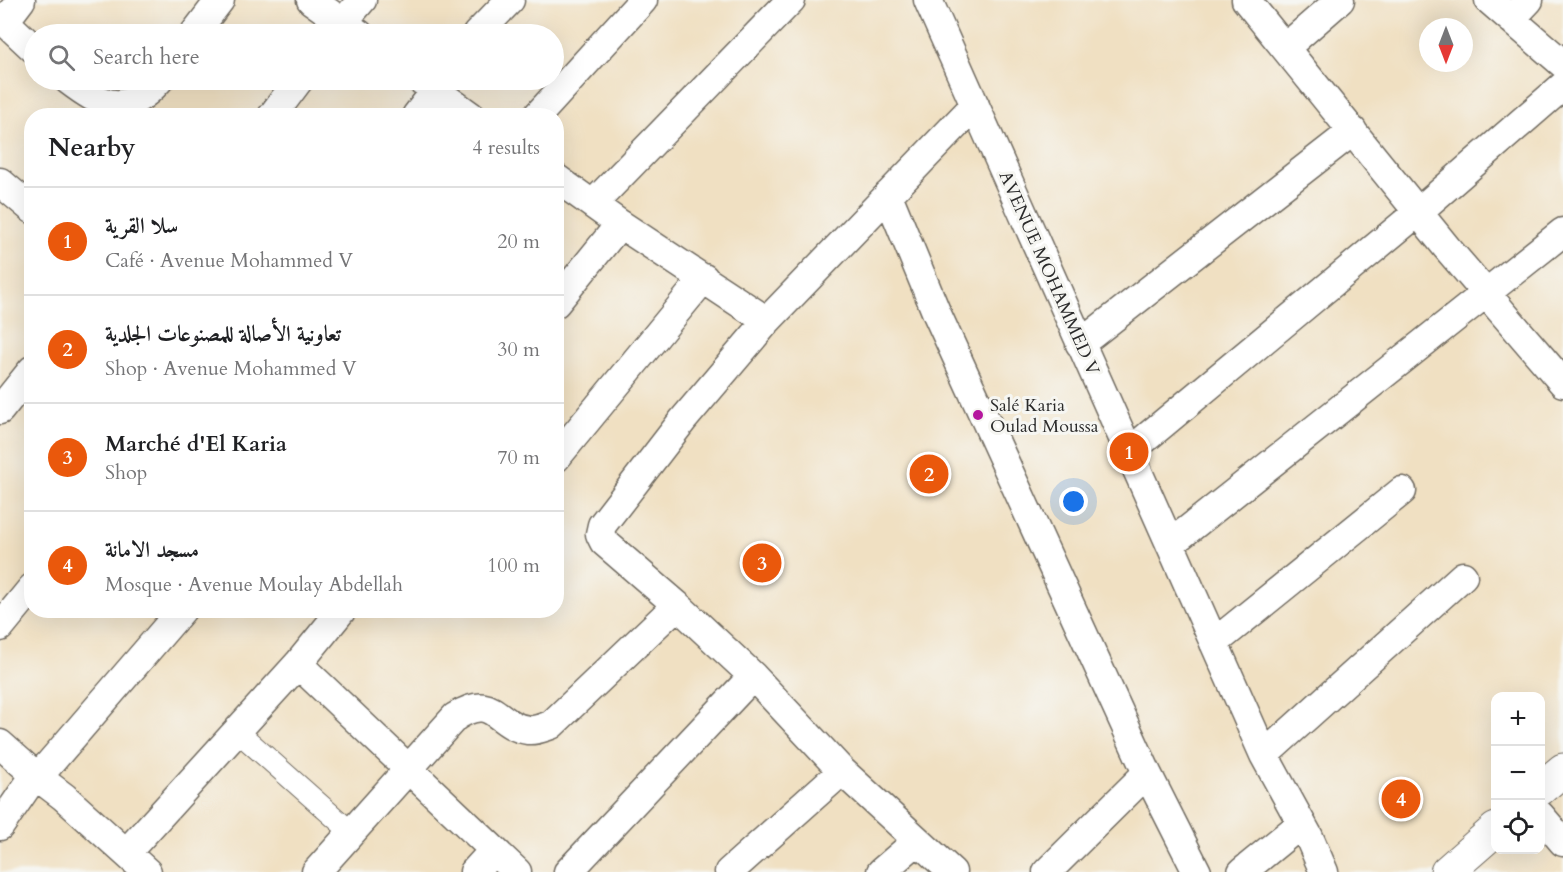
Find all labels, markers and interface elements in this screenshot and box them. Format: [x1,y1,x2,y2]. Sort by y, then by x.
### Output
north arrow [1419,18,1473,72]
search box [24,24,564,90]
icon: search [45,41,78,74]
text: Search here [93,42,200,72]
text: Nearby [48,130,136,165]
text: 4 results [472,134,540,161]
street label: AVENUE MOHAMMED V [993,167,1106,380]
text: سلا القرية [105,211,178,241]
text: 1 [62,228,73,255]
text: 20 m [497,228,540,255]
text: Café · Avenue Mohammed V [105,247,353,274]
text: تعاونية الأصالة للمصنوعات الجلدية [105,319,341,349]
text: 2 [62,336,73,363]
text: 30 m [497,336,540,363]
text: Shop · Avenue Mohammed V [105,355,356,382]
place label: Salé Karia Oulad Moussa [990,393,1099,439]
marker: Salé Karia Oulad Moussa [971,408,985,422]
text: Marché d'El Karia [105,429,287,459]
pin: 1 [1110,430,1148,474]
text: 3 [62,444,73,471]
text: 70 m [497,444,540,471]
pin: 2 [910,452,948,496]
text: Shop [105,459,147,486]
your location [1059,487,1088,516]
text: مسجد الامانة [105,535,199,565]
pin: 3 [742,540,782,586]
text: 4 [62,552,73,579]
text: 100 m [487,552,540,579]
text: Mosque · Avenue Moulay Abdellah [105,571,403,598]
map controls [1491,692,1545,854]
button: + [1491,692,1545,746]
button: − [1491,746,1545,800]
pin: 4 [1382,776,1420,822]
button: locate [1491,800,1545,854]

